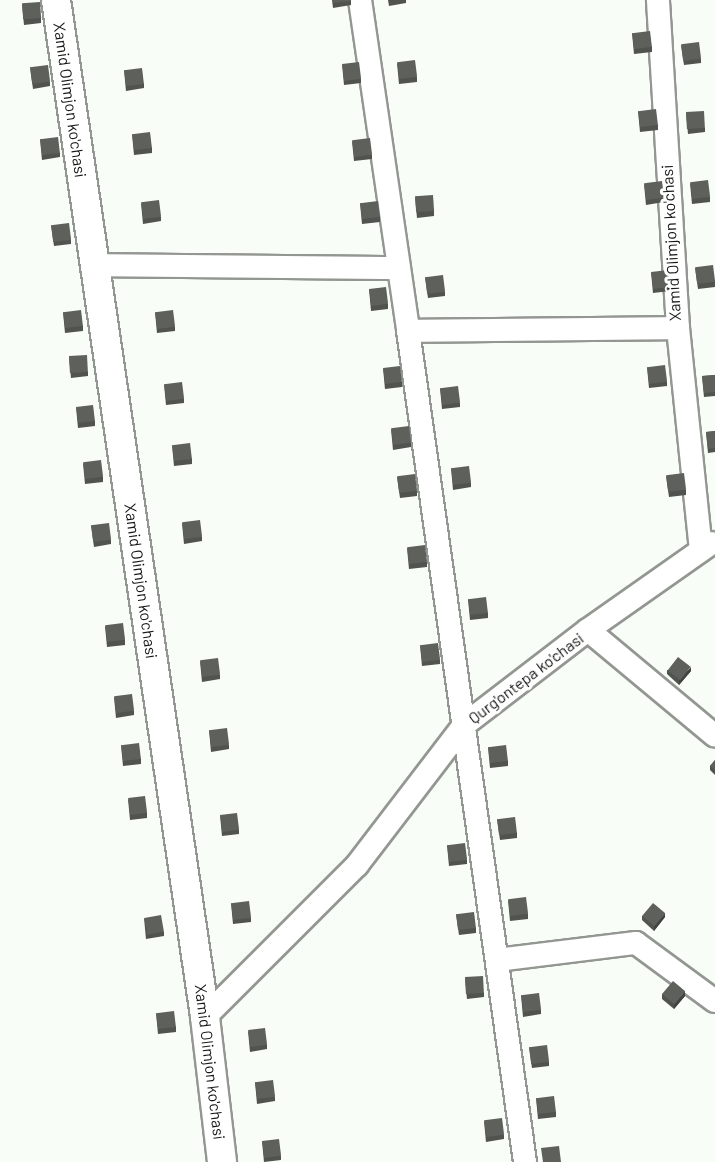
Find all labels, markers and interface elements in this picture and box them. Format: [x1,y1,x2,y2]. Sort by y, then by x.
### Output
street label: Xamid Olimjon ko'chasi [50,21,90,179]
street label: Xamid Olimjon ko'chasi [657,164,685,322]
street label: Xamid Olimjon ko'chasi [121,502,161,660]
street label: Qurg'ontepa ko'chasi [465,628,587,728]
street label: Xamid Olimjon ko'chasi [191,983,229,1141]

